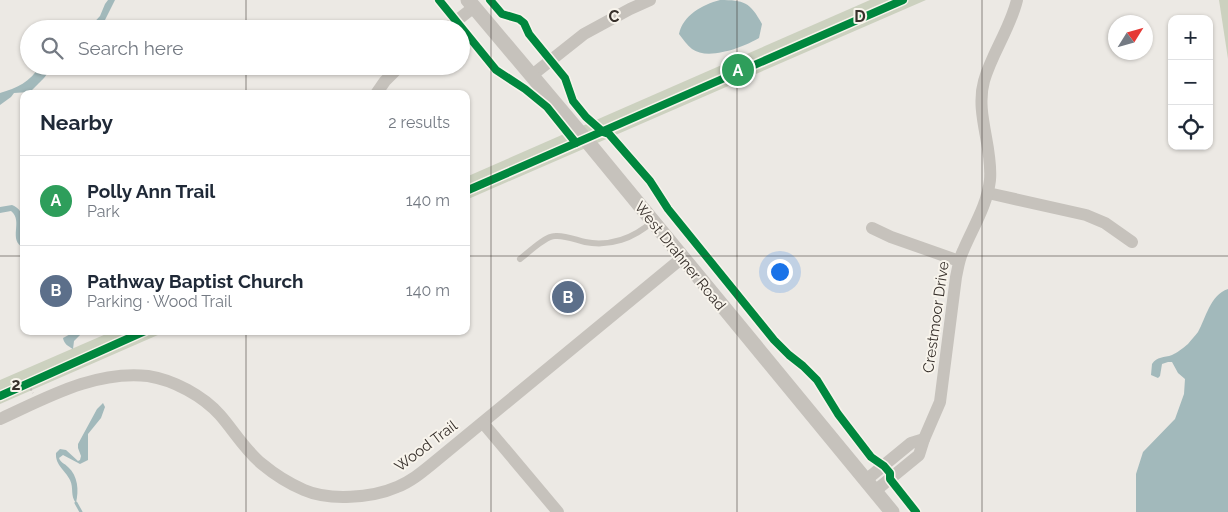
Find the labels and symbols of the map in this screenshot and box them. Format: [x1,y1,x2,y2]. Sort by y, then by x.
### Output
text: C [609,7,620,26]
text: D [854,7,866,26]
north arrow [1108,15,1153,60]
pin: A [722,51,754,89]
street label: West Drahner Road [631,198,729,314]
your location [767,259,793,285]
street label: Crestmoor Drive [919,260,953,374]
pin: B [552,278,584,316]
text: 2 [11,375,21,394]
street label: Wood Trail [391,416,462,475]

